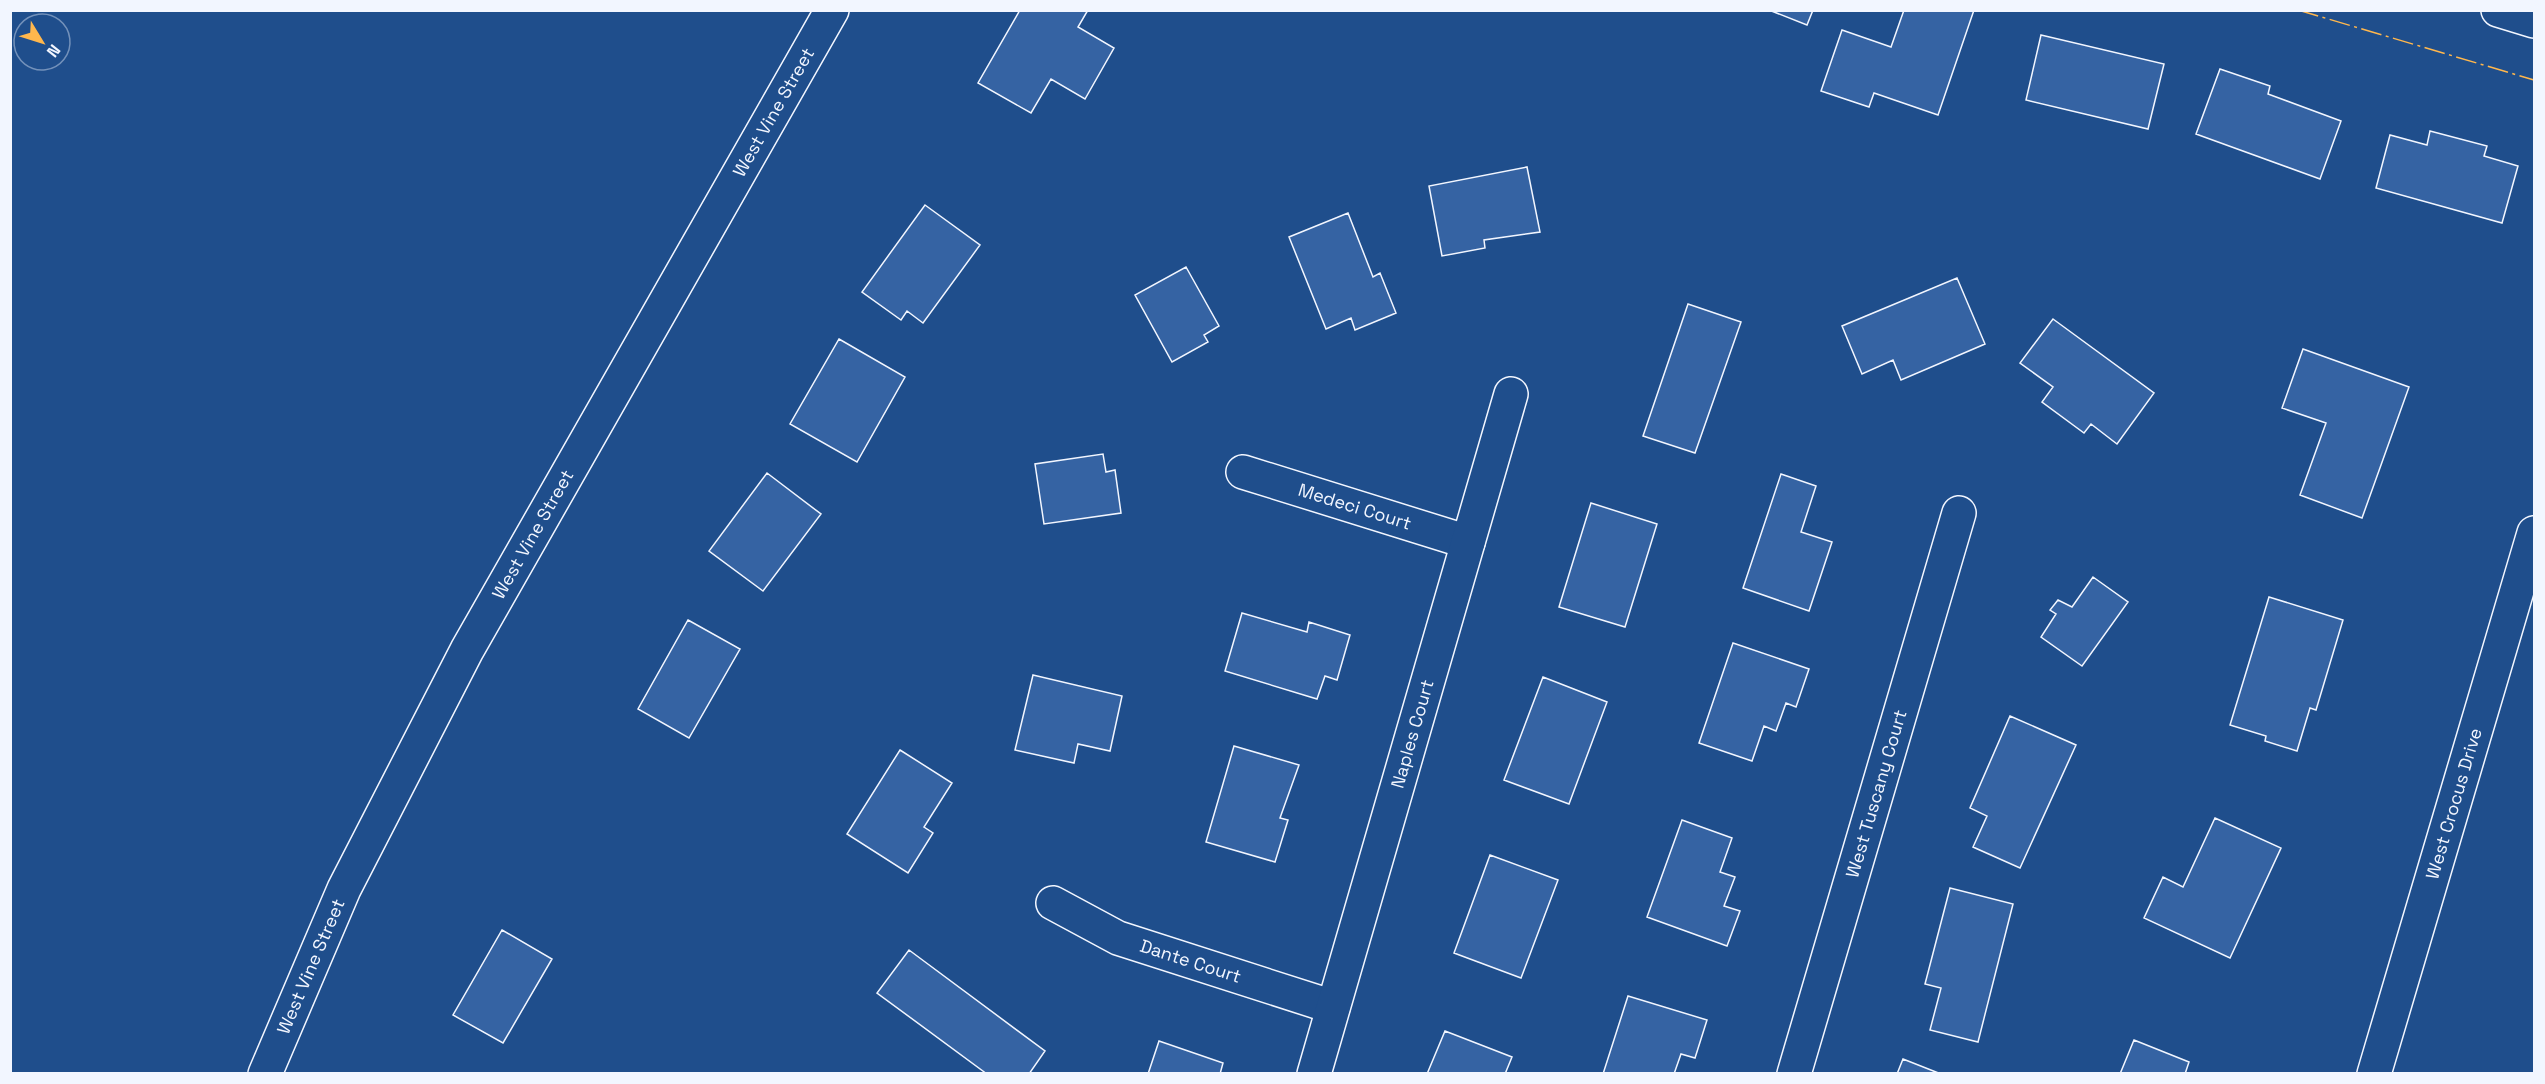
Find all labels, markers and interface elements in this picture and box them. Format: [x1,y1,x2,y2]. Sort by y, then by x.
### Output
north arrow [12,12,72,72]
text: N [42,40,65,62]
street label: West Vine Street [727,43,819,181]
street label: West Vine Street [487,465,578,603]
street label: Medeci Court [1296,478,1414,535]
street label: Naples Court [1385,677,1439,791]
street label: West Tuscany Court [1840,707,1912,880]
street label: West Crocus Drive [2420,725,2487,882]
street label: West Vine Street [271,895,350,1037]
street label: Dante Court [1137,934,1244,988]

